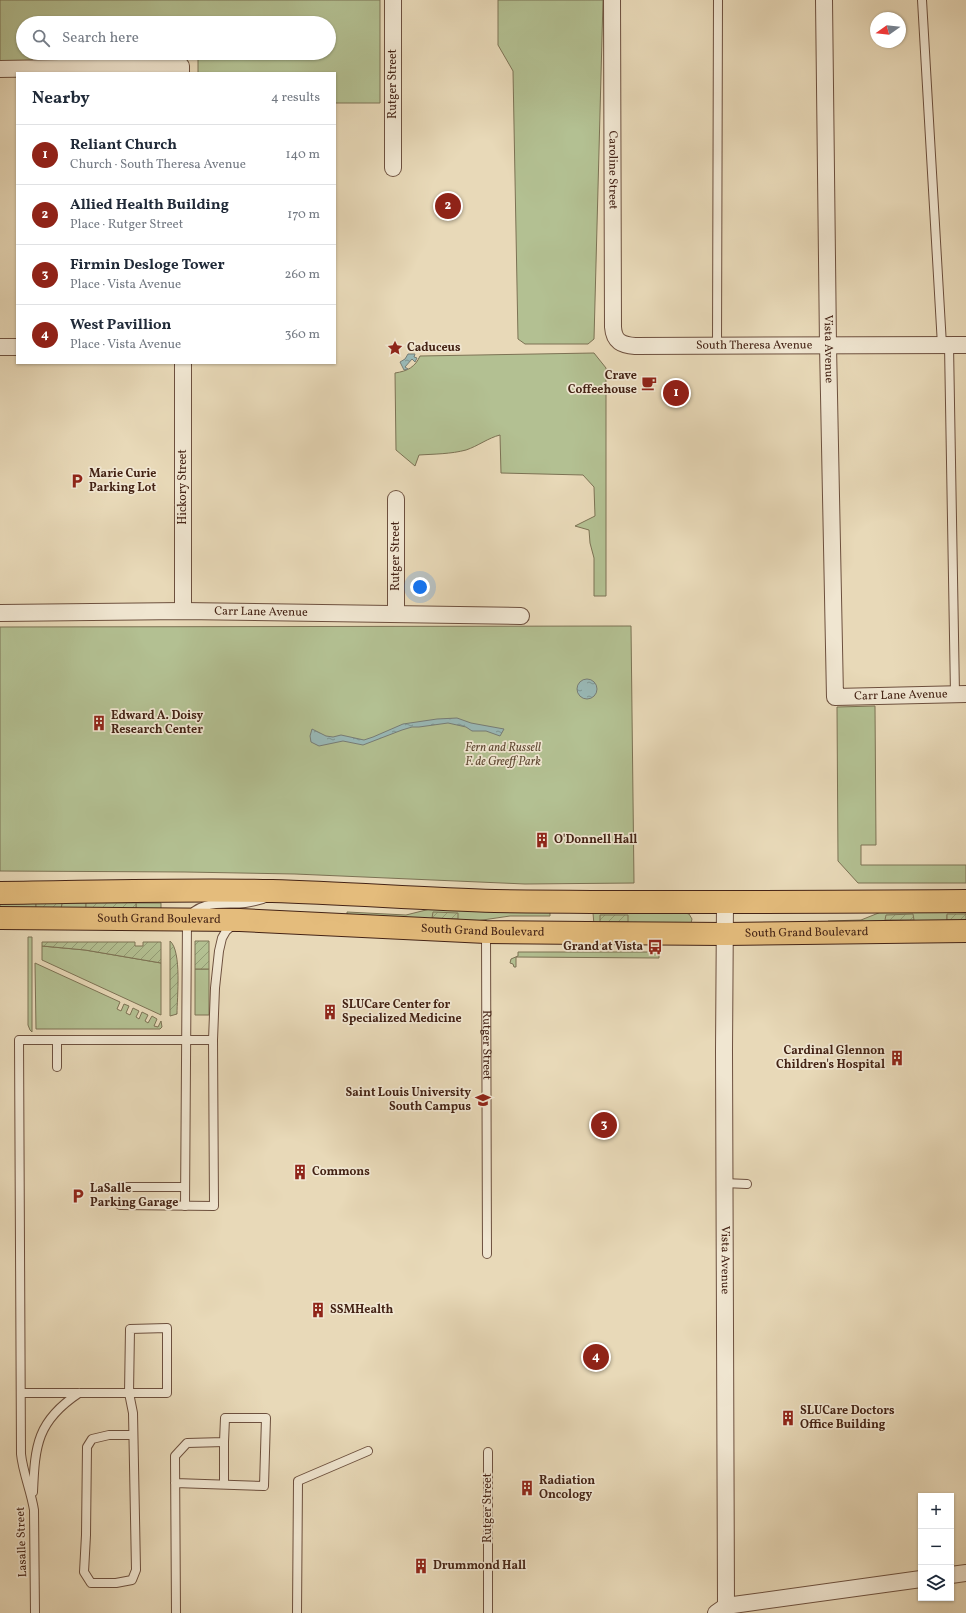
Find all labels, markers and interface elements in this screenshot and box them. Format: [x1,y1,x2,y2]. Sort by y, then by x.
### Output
north arrow [870,12,906,48]
search box [16,16,336,60]
icon: search [30,27,52,49]
text: Search here [62,28,139,49]
street label: Rutger Street [385,49,401,119]
text: Nearby [32,87,90,110]
text: 4 results [271,89,320,107]
street label: Caroline Street [604,130,621,210]
text: Reliant Church [70,135,177,156]
text: 1 [42,146,48,164]
text: 140 m [286,146,320,164]
text: Church · South Theresa Avenue [70,156,246,174]
pin: 2 [435,191,461,221]
text: Allied Health Building [70,195,229,216]
text: 2 [42,206,48,224]
text: 170 m [287,206,320,224]
text: Place · Rutger Street [70,216,183,234]
text: Firmin Desloge Tower [70,255,225,276]
text: 3 [42,266,48,284]
text: 260 m [285,266,320,284]
text: Place · Vista Avenue [70,276,181,294]
text: West Pavillion [70,315,171,336]
street label: Vista Avenue [820,315,837,384]
text: 4 [41,326,49,344]
text: 360 m [285,326,320,344]
text: Place · Vista Avenue [70,336,181,354]
street label: South Theresa Avenue [696,337,813,354]
place icon: Caduceus [386,339,404,357]
place label: Caduceus [407,340,461,356]
place label: Crave Coffeehouse [568,368,637,398]
cafe icon: Crave Coffeehouse [640,374,658,392]
pin: 1 [663,378,689,408]
street label: Hickory Street [175,449,191,525]
place label: Marie Curie Parking Lot [89,466,156,496]
parking icon: Marie Curie Parking Lot [68,472,86,490]
street label: Rutger Street [388,521,404,591]
your location [410,577,430,597]
street label: Carr Lane Avenue [214,603,308,621]
street label: Carr Lane Avenue [854,686,948,705]
place label: Edward A. Doisy Research Center [111,708,204,738]
building icon: Edward A. Doisy Research Center [90,714,108,732]
park label: Fern and Russell F. de Greeff Park [465,740,541,770]
building icon: O'Donnell Hall [533,831,551,849]
place label: O'Donnell Hall [554,832,637,848]
street label: South Grand Boulevard [97,911,221,928]
street label: South Grand Boulevard [421,921,545,941]
street label: South Grand Boulevard [745,924,869,942]
bus stop icon: Grand at Vista [646,938,664,956]
place label: Grand at Vista [563,939,643,955]
place label: SLUCare Center for Specialized Medicine [342,997,462,1027]
building icon: SLUCare Center for Specialized Medicine [321,1003,339,1021]
street label: Rutger Street [478,1010,494,1080]
place label: Cardinal Glennon Children's Hospital [776,1043,885,1073]
building icon: Cardinal Glennon Children's Hospital [888,1049,906,1067]
place label: Saint Louis University South Campus [346,1085,471,1115]
school or university icon: Saint Louis University South Campus [474,1091,492,1109]
pin: 3 [591,1110,617,1140]
building icon: Commons [291,1163,309,1181]
place label: Commons [312,1164,370,1180]
place label: LaSalle Parking Garage [90,1181,178,1211]
parking icon: LaSalle Parking Garage [69,1187,87,1205]
street label: Vista Avenue [717,1226,733,1294]
building icon: SSMHealth [309,1301,327,1319]
place label: SSMHealth [330,1302,394,1318]
pin: 4 [583,1342,609,1372]
place label: SLUCare Doctors Office Building [800,1403,895,1433]
building icon: SLUCare Doctors Office Building [779,1409,797,1427]
street label: Rutger Street [480,1473,496,1543]
place label: Radiation Oncology [539,1473,595,1503]
building icon: Radiation Oncology [518,1479,536,1497]
map controls [918,1493,954,1601]
button: + [918,1493,954,1529]
street label: Lasalle Street [13,1506,31,1578]
button: − [918,1529,954,1565]
building icon: Drummond Hall [412,1557,430,1575]
place label: Drummond Hall [433,1558,526,1574]
button: layers [918,1565,954,1601]

